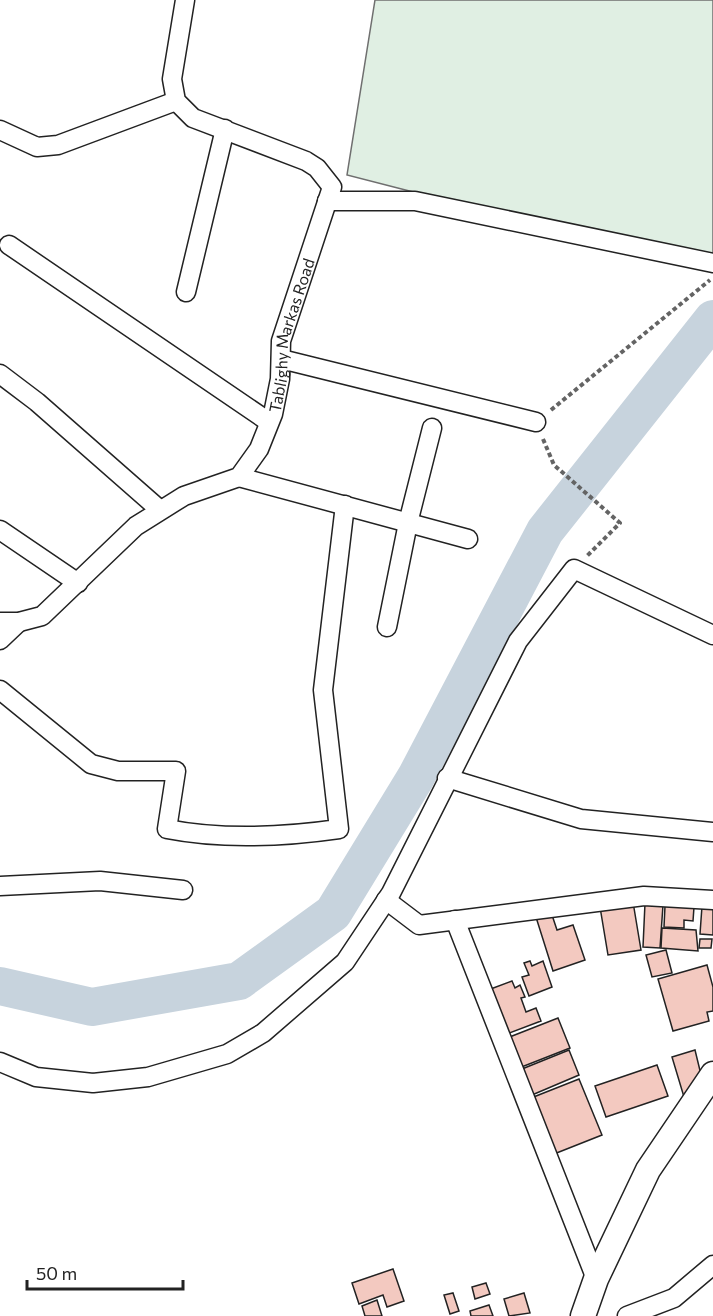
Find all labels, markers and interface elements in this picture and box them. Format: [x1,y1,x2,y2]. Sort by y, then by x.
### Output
street label: Tablighy Markas Road [264,256,317,414]
scale bar [27,1253,183,1291]
text: 50 m [36,1262,77,1284]

